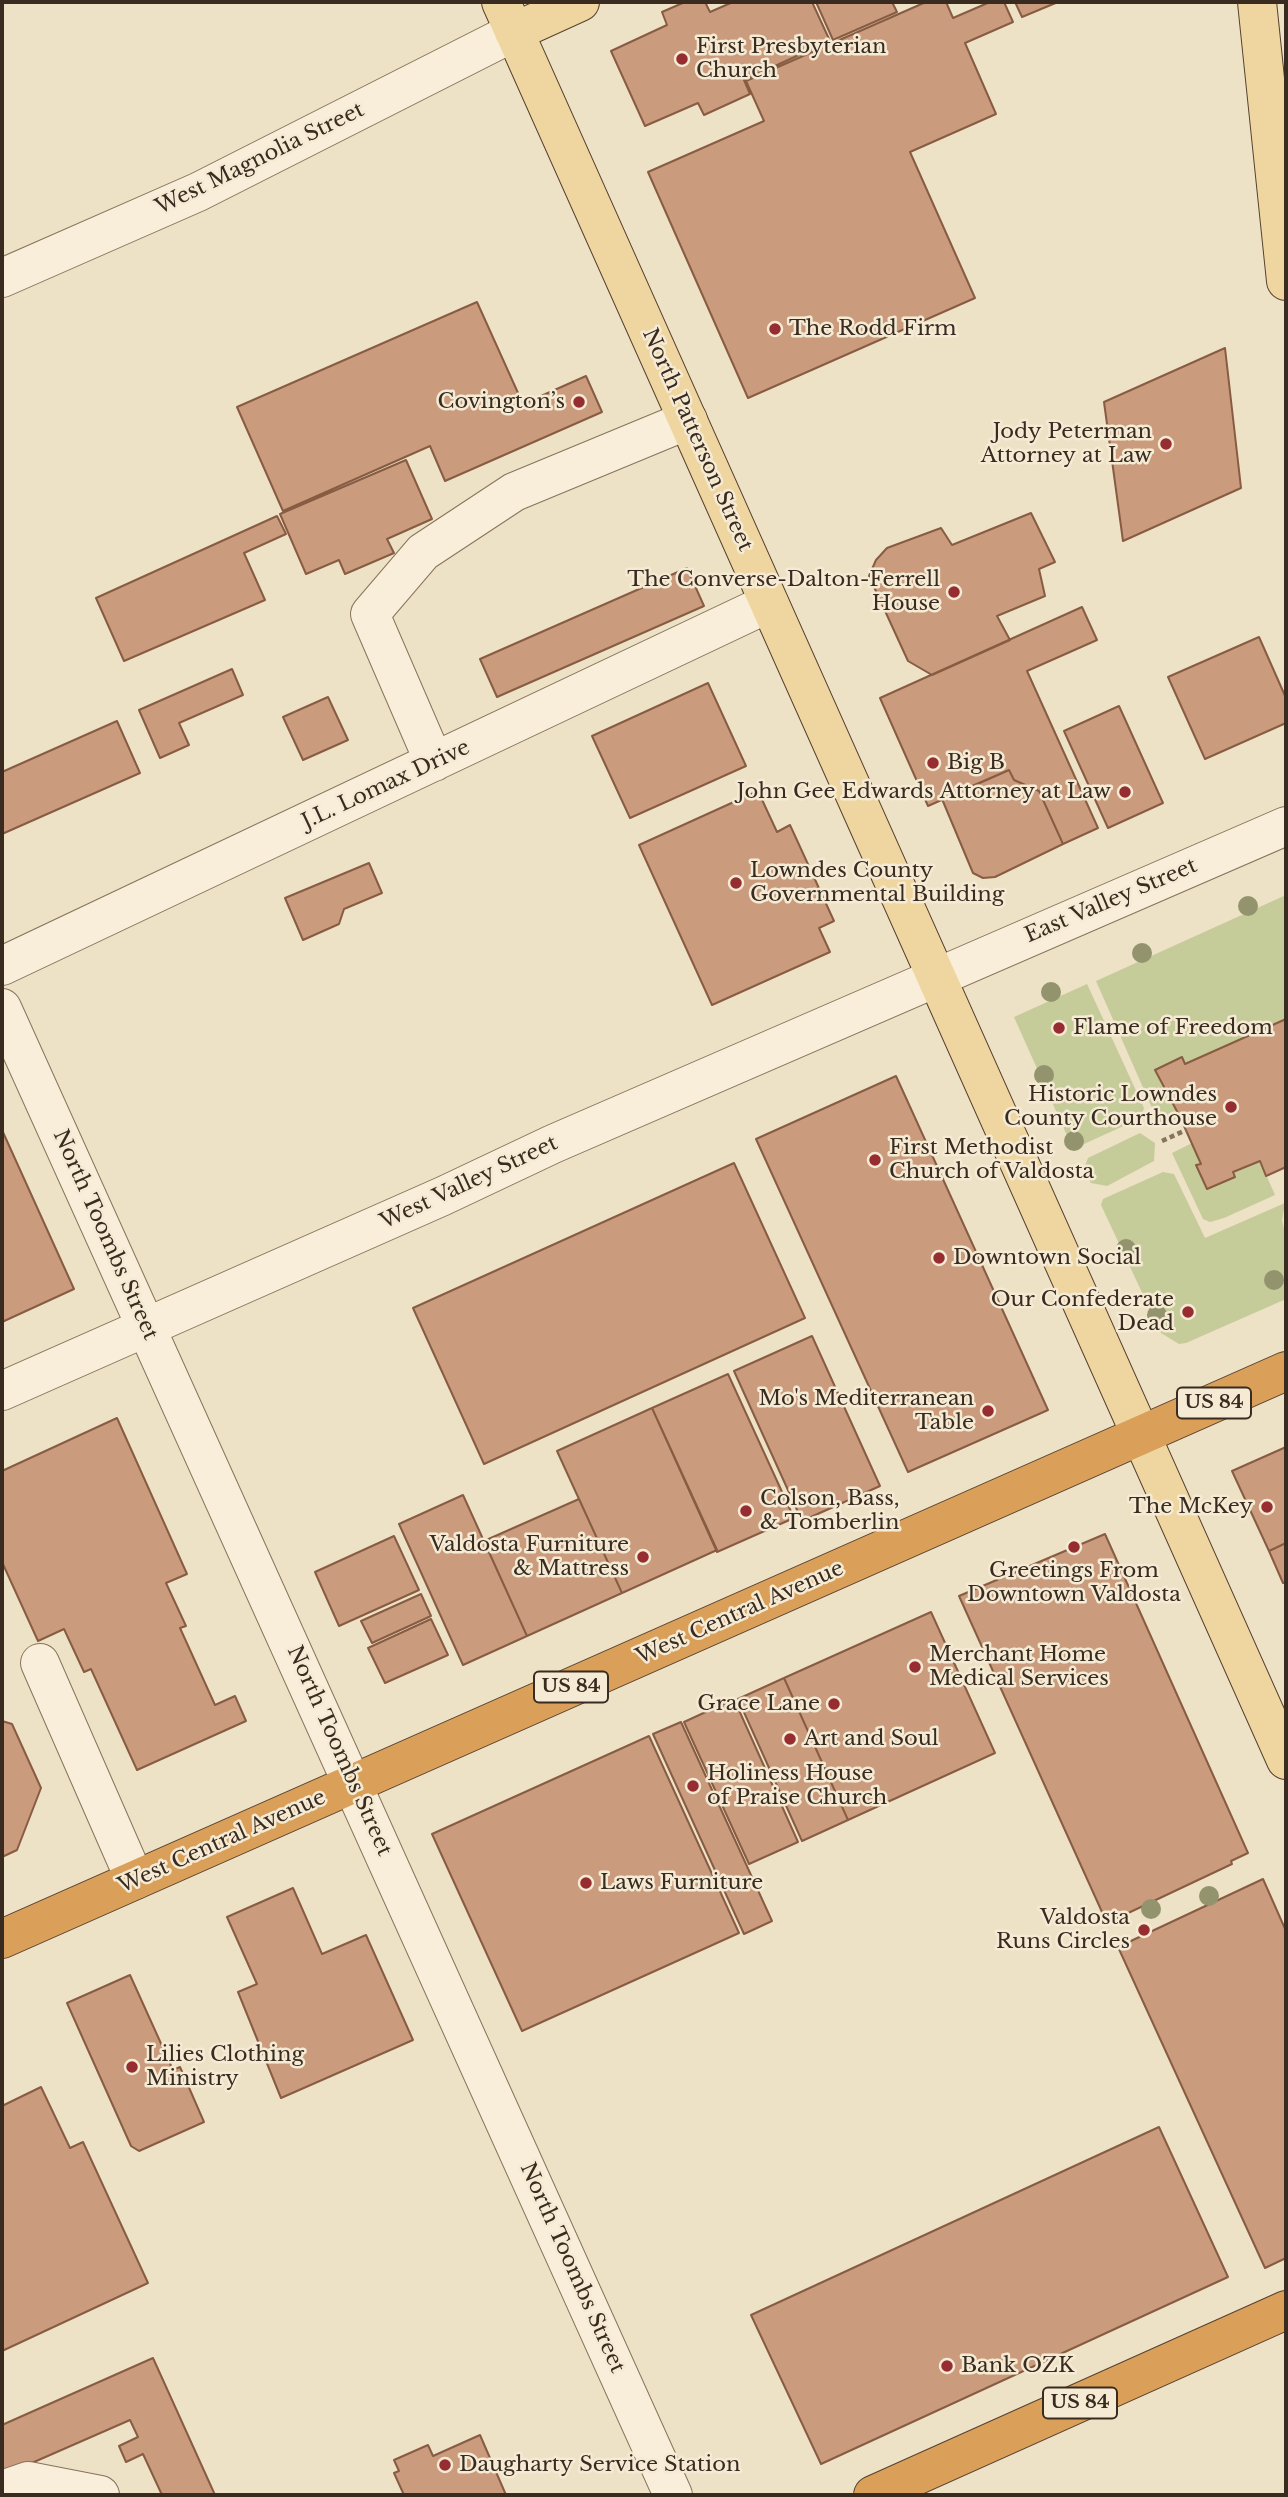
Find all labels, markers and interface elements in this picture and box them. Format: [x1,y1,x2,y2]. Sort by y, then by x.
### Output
place label: First Presbyterian Church [696,34,887,84]
marker: First Presbyterian Church [674,51,690,67]
street label: West Magnolia Street [152,98,368,220]
place label: The Rodd Firm [789,316,957,342]
marker: The Rodd Firm [767,321,783,337]
street label: North Patterson Street [636,325,758,555]
place label: Covington’s [438,389,565,415]
marker: Covington’s [571,394,587,410]
place label: Jody Peterman Attorney at Law [981,419,1152,469]
marker: Jody Peterman Attorney at Law [1158,436,1174,452]
place label: The Converse-Dalton-Ferrell House [627,567,940,617]
marker: The Converse-Dalton-Ferrell House [946,584,962,600]
street label: J.L. Lomax Drive [298,735,474,835]
place label: Big B [947,750,1005,776]
marker: Big B [925,755,941,771]
place label: John Gee Edwards Attorney at Law [737,779,1111,805]
marker: John Gee Edwards Attorney at Law [1117,784,1133,800]
street label: East Valley Street [1021,853,1201,949]
place label: Lowndes County Governmental Building [750,858,1004,908]
marker: Lowndes County Governmental Building [728,875,744,891]
place label: Flame of Freedom [1073,1015,1273,1041]
marker: Flame of Freedom [1051,1020,1067,1036]
place label: Historic Lowndes County Courthouse [1004,1082,1217,1132]
marker: Historic Lowndes County Courthouse [1223,1099,1239,1115]
street label: North Toombs Street [47,1126,163,1344]
street label: West Valley Street [376,1131,562,1235]
place label: First Methodist Church of Valdosta [889,1135,1094,1185]
marker: First Methodist Church of Valdosta [867,1152,883,1168]
place label: Downtown Social [953,1245,1141,1271]
marker: Downtown Social [931,1250,947,1266]
place label: Our Confederate Dead [991,1287,1174,1337]
marker: Our Confederate Dead [1180,1304,1196,1320]
place label: Mo's Mediterranean Table [759,1386,974,1436]
road number: US 84 [1177,1387,1251,1418]
marker: Mo's Mediterranean Table [980,1403,996,1419]
place label: Colson, Bass, & Tomberlin [760,1486,900,1536]
place label: The McKey [1129,1494,1253,1520]
marker: The McKey [1259,1499,1275,1515]
marker: Colson, Bass, & Tomberlin [738,1503,754,1519]
place label: Valdosta Furniture & Mattress [429,1532,629,1582]
marker: Greetings From Downtown Valdosta [1066,1539,1082,1555]
marker: Valdosta Furniture & Mattress [635,1549,651,1565]
street label: West Central Avenue [632,1556,848,1670]
place label: Greetings From Downtown Valdosta [967,1558,1181,1608]
street label: North Toombs Street [281,1642,397,1860]
place label: Merchant Home Medical Services [929,1642,1109,1692]
marker: Merchant Home Medical Services [907,1659,923,1675]
road number: US 84 [534,1672,608,1702]
place label: Grace Lane [697,1691,820,1717]
marker: Grace Lane [826,1696,842,1712]
place label: Art and Soul [804,1726,939,1752]
marker: Art and Soul [782,1731,798,1747]
place label: Holiness House of Praise Church [707,1761,887,1811]
marker: Holiness House of Praise Church [685,1778,701,1794]
street label: West Central Avenue [114,1785,330,1899]
place label: Laws Furniture [600,1870,763,1896]
marker: Laws Furniture [578,1875,594,1891]
place label: Valdosta Runs Circles [996,1905,1130,1955]
marker: Valdosta Runs Circles [1136,1922,1152,1938]
place label: Lilies Clothing Ministry [146,2042,304,2092]
marker: Lilies Clothing Ministry [124,2059,140,2075]
street label: North Toombs Street [514,2159,630,2377]
place label: Bank OZK [961,2353,1074,2379]
marker: Bank OZK [939,2358,955,2374]
road number: US 84 [1043,2388,1117,2418]
place label: Daugharty Service Station [459,2452,740,2478]
marker: Daugharty Service Station [437,2457,453,2473]

